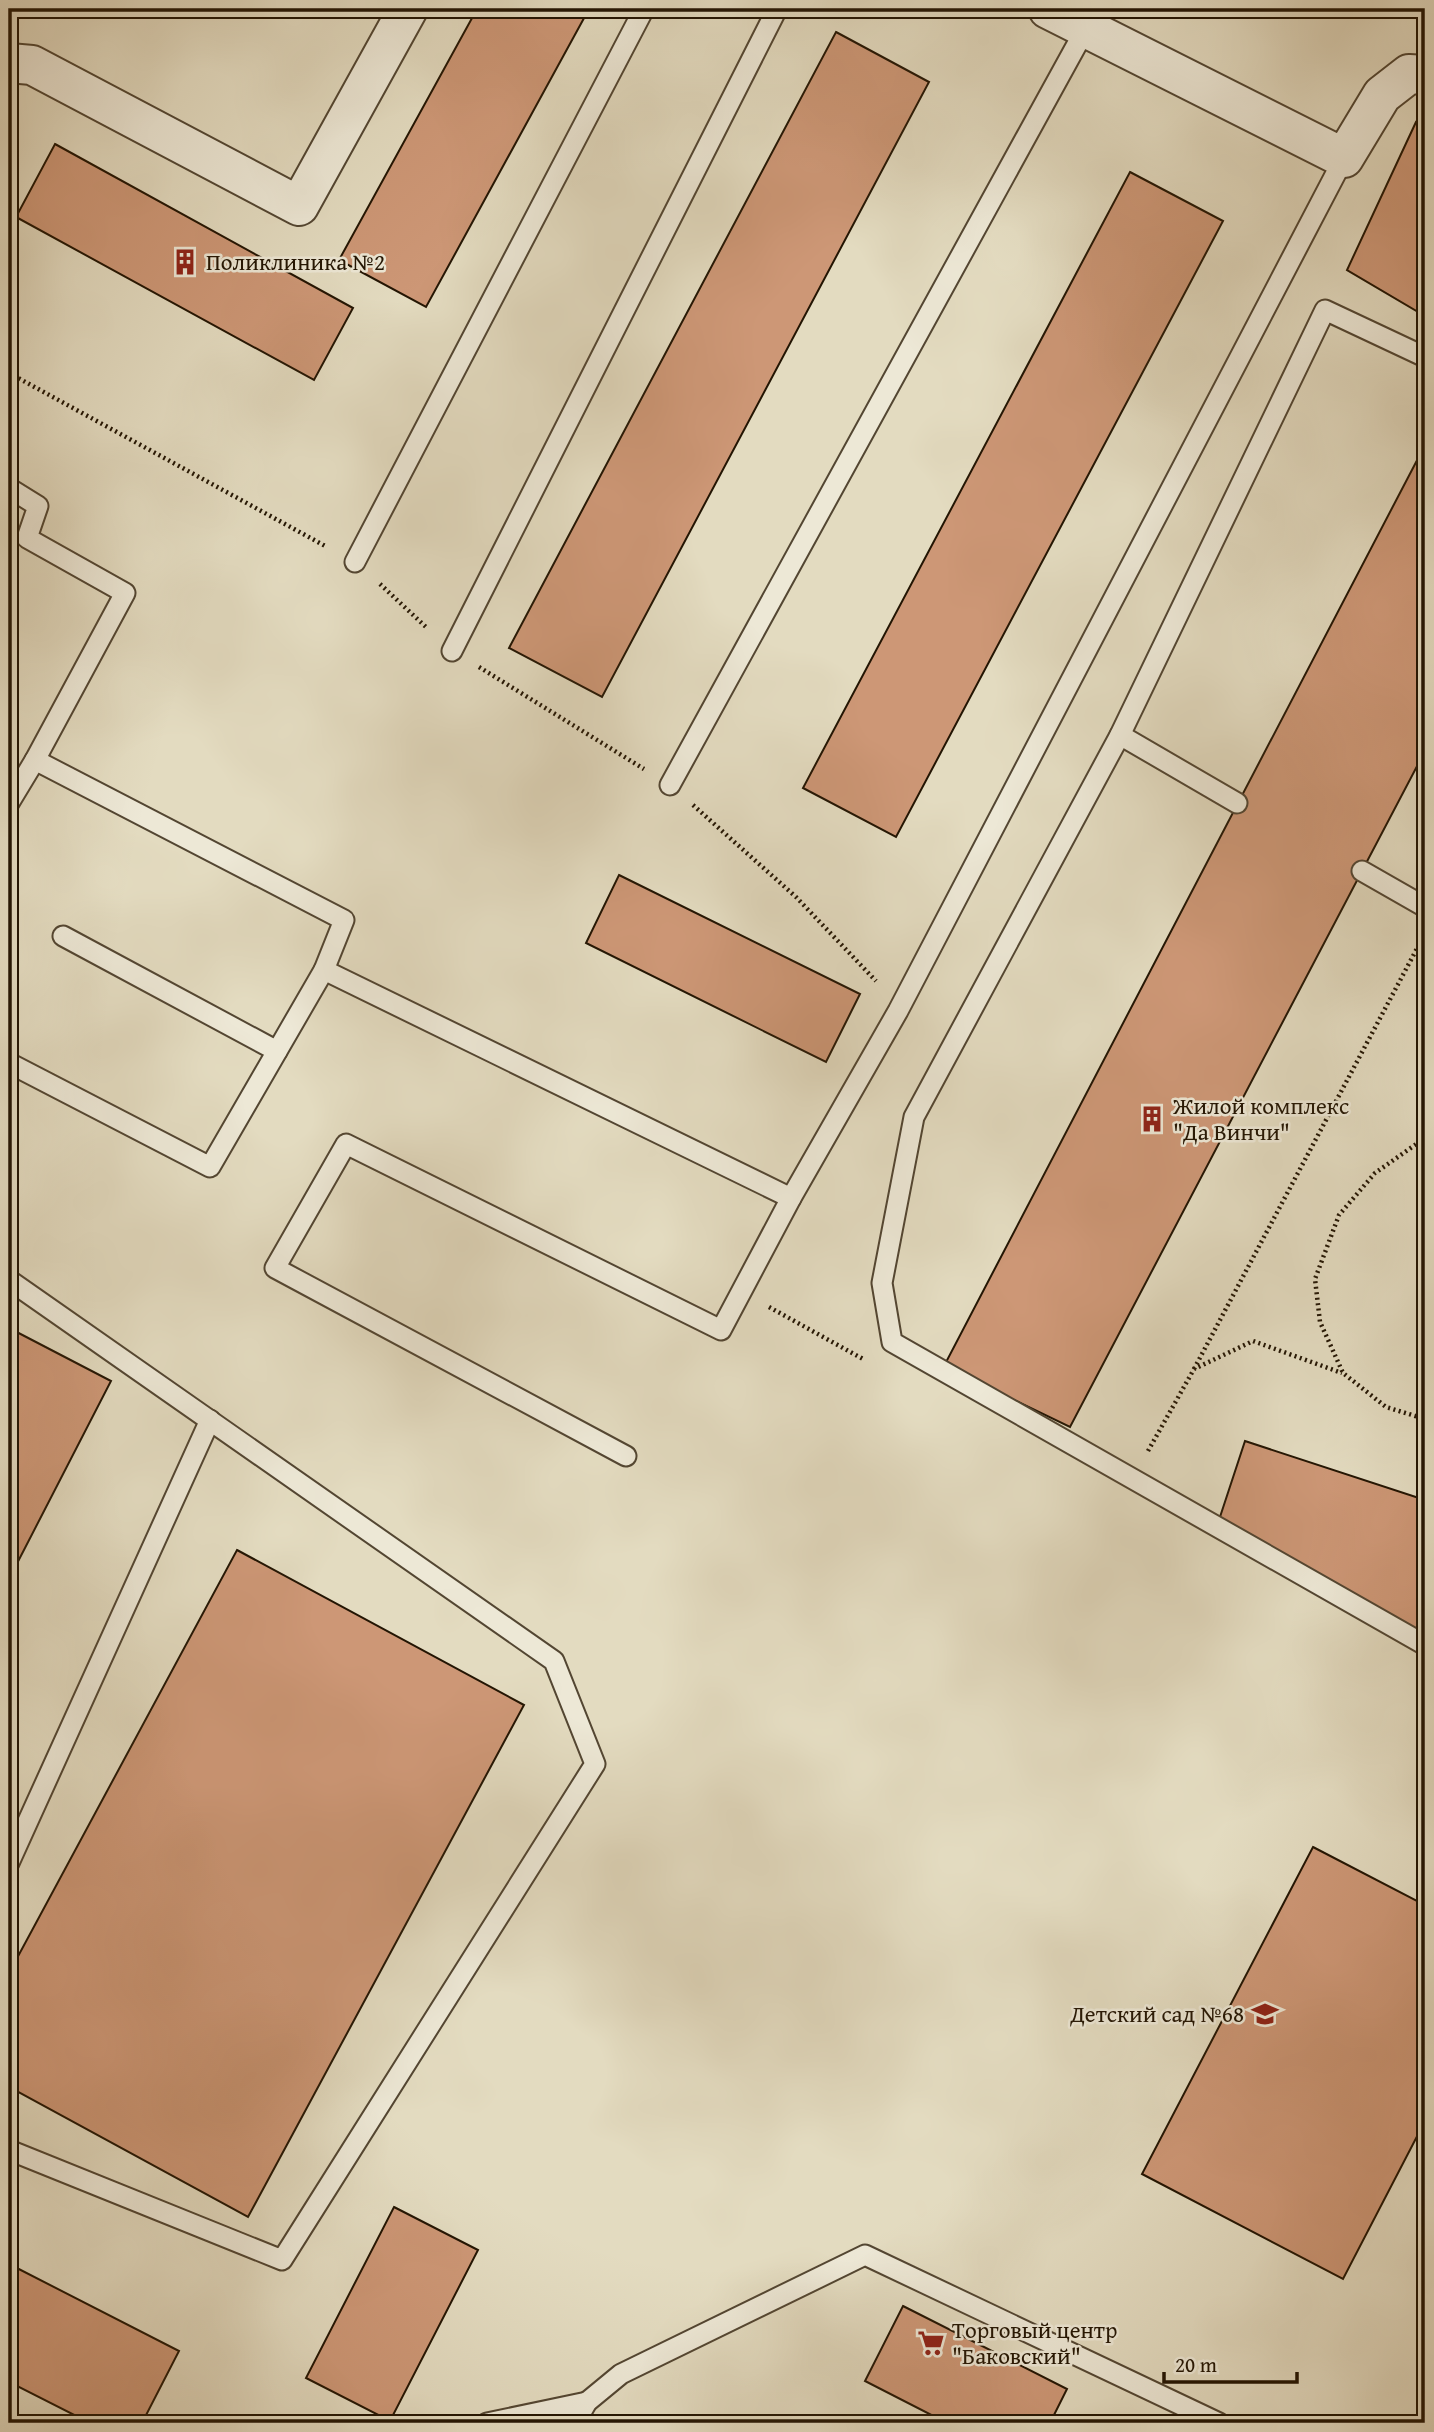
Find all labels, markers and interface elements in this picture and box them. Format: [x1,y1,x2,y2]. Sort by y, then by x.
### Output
place label: Поликлиника №2 [206,245,385,278]
building icon: Поликлиника №2 [170,247,200,277]
place label: Жилой комплекс "Да Винчи" [1172,1089,1349,1148]
building icon: Жилой комплекс "Да Винчи" [1137,1104,1167,1134]
place label: Детский сад №68 [1069,1997,1244,2030]
school or university icon: Детский сад №68 [1250,1999,1280,2029]
place label: Торговый центр "Баковский" [952,2313,1117,2372]
supermarket icon: Торговый центр "Баковский" [916,2328,946,2358]
scale bar [1164,2341,1298,2385]
text: 20 m [1175,2349,1217,2380]

